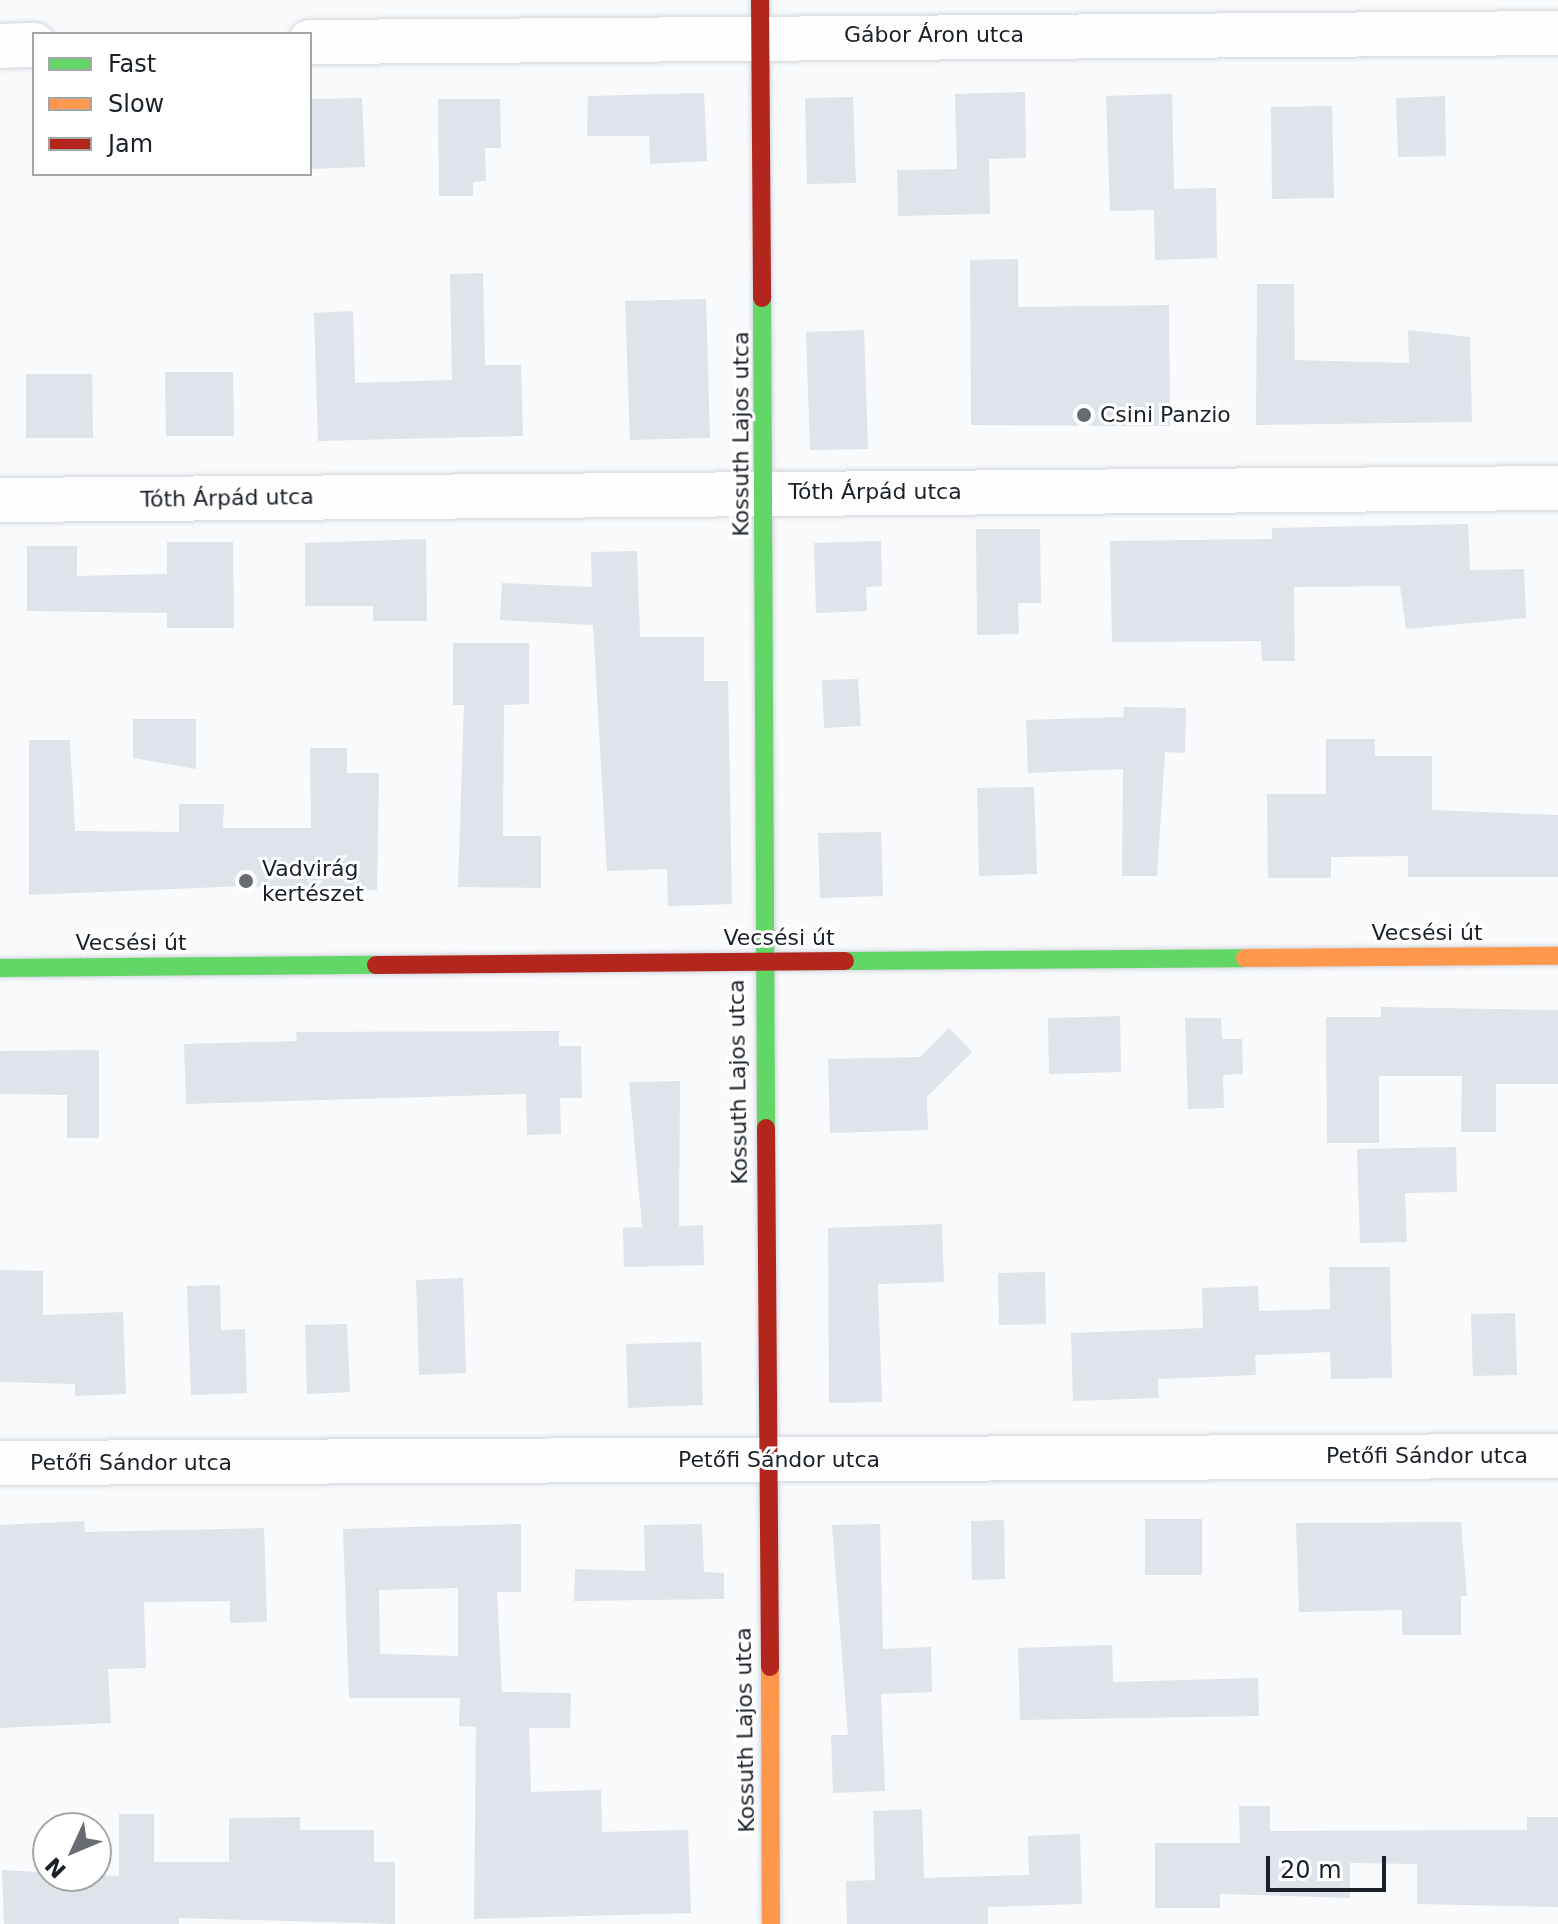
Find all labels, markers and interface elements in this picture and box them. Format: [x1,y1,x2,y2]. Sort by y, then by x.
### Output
street label: Gábor Áron utca [844,22,1024,48]
legend [32,32,312,176]
text: Fast [108,50,156,78]
text: Slow [108,90,164,118]
text: Jam [108,130,153,158]
street label: Kossuth Lajos utca [728,331,754,537]
place label: Csini Panzio [1100,402,1231,428]
marker: Csini Panzio [1075,406,1093,424]
street label: Tóth Árpád utca [788,479,962,505]
street label: Tóth Árpád utca [140,483,314,513]
place label: Vadvirág kertészet [262,855,364,906]
marker: Vadvirág kertészet [237,872,255,890]
street label: Vecsési út [1371,920,1483,946]
street label: Vecsési út [723,925,835,951]
street label: Vecsési út [75,930,187,956]
street label: Kossuth Lajos utca [723,979,753,1185]
street label: Petőfi Sándor utca [1326,1443,1528,1469]
street label: Petőfi Sándor utca [678,1447,880,1473]
street label: Petőfi Sándor utca [30,1450,232,1476]
street label: Kossuth Lajos utca [730,1627,760,1833]
north arrow [32,1812,112,1892]
scale bar [1270,1840,1390,1890]
text: N [40,1852,71,1883]
text: 20 m [1280,1856,1342,1884]

